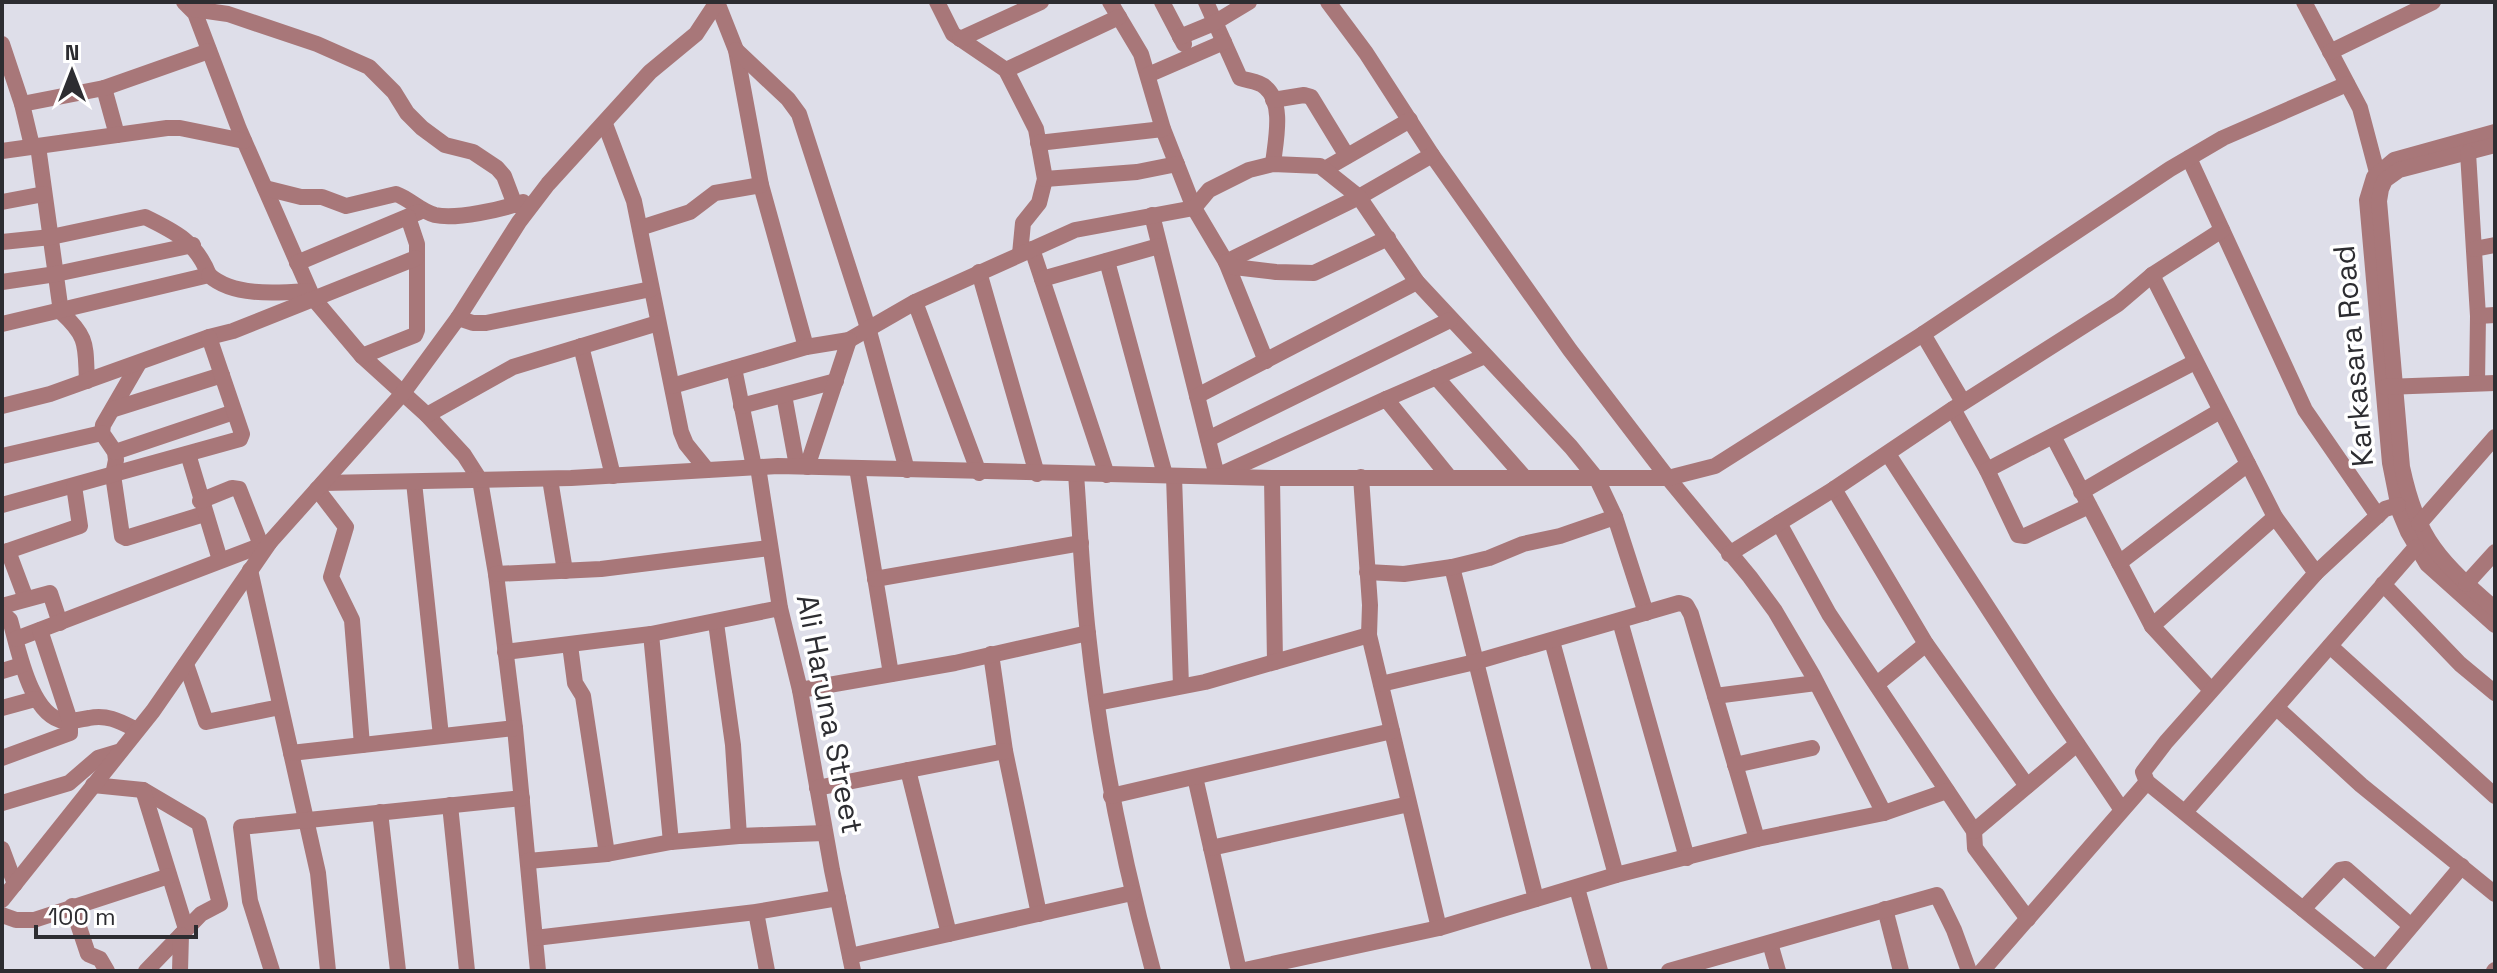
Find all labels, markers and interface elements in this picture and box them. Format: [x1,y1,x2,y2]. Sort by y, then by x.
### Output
north arrow [32,32,112,112]
text: N [65,38,79,66]
street label: Karkasara Road [2324,244,2382,468]
street label: Ali Haruna Street [788,591,872,837]
scale bar [36,889,196,939]
text: 100 m [48,901,116,932]

